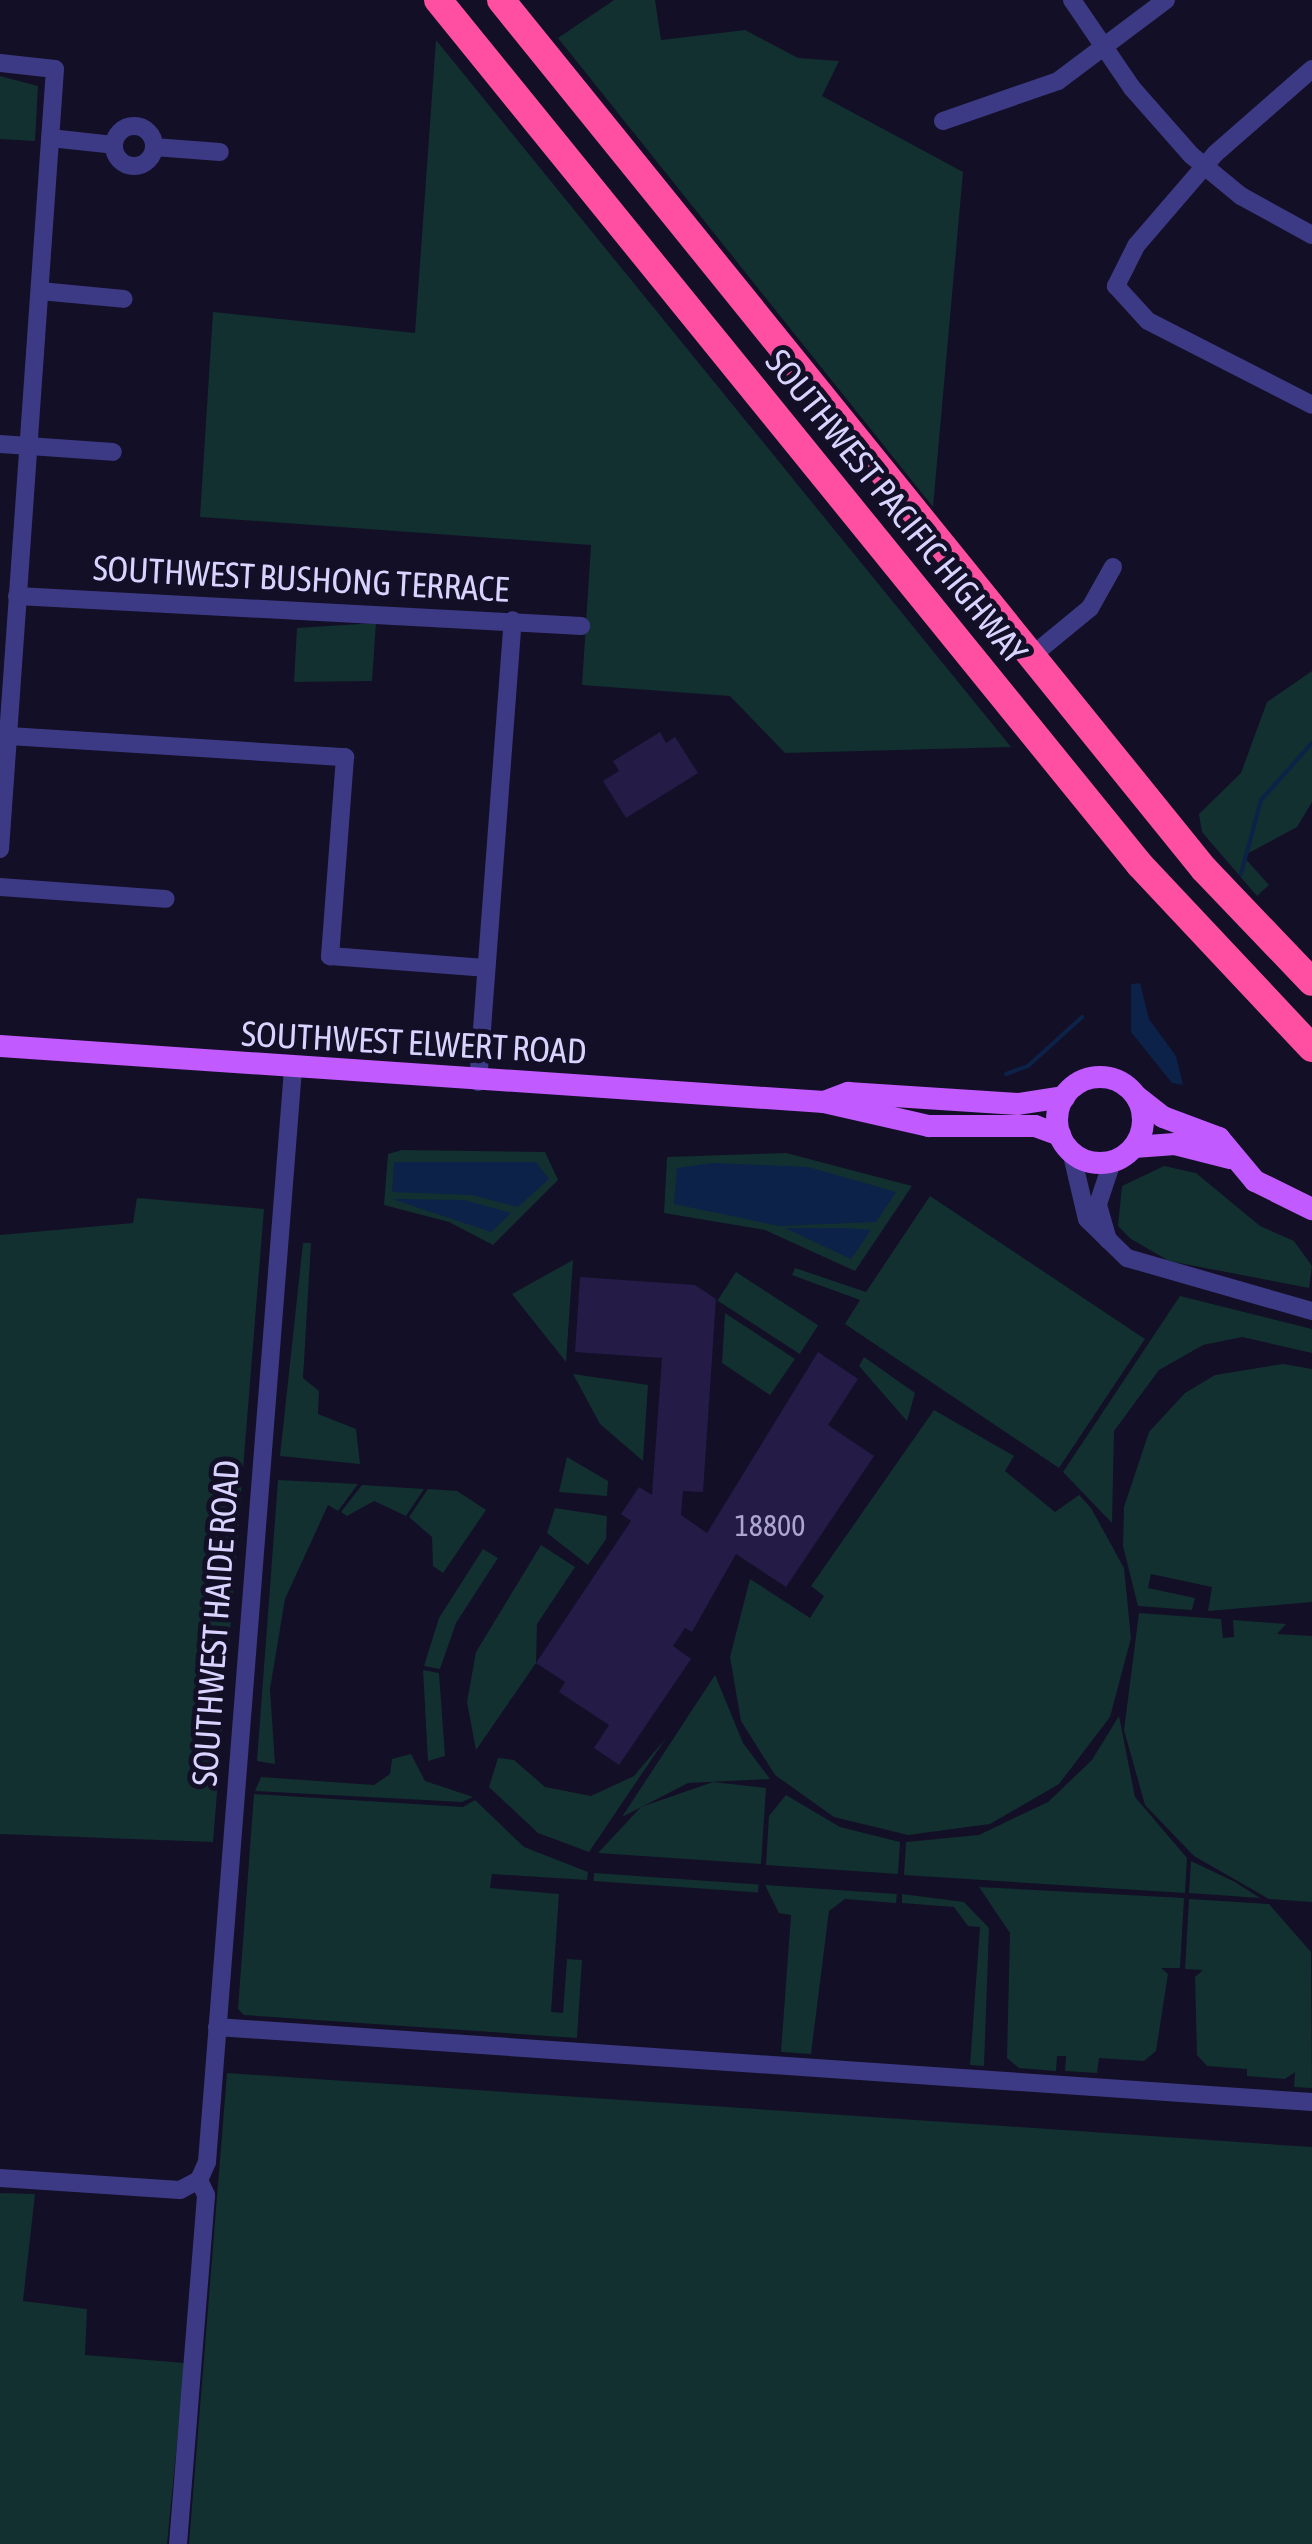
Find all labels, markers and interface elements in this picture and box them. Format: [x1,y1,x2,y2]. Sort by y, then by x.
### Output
street label: SOUTHWEST PACIFIC HIGHWAY [757,341,1037,671]
street label: SOUTHWEST BUSHONG TERRACE [92,546,510,610]
street label: SOUTHWEST ELWERT ROAD [240,1012,588,1072]
street label: SOUTHWEST HAIDE ROAD [183,1459,247,1787]
house number: 18800 [735,1507,805,1543]

